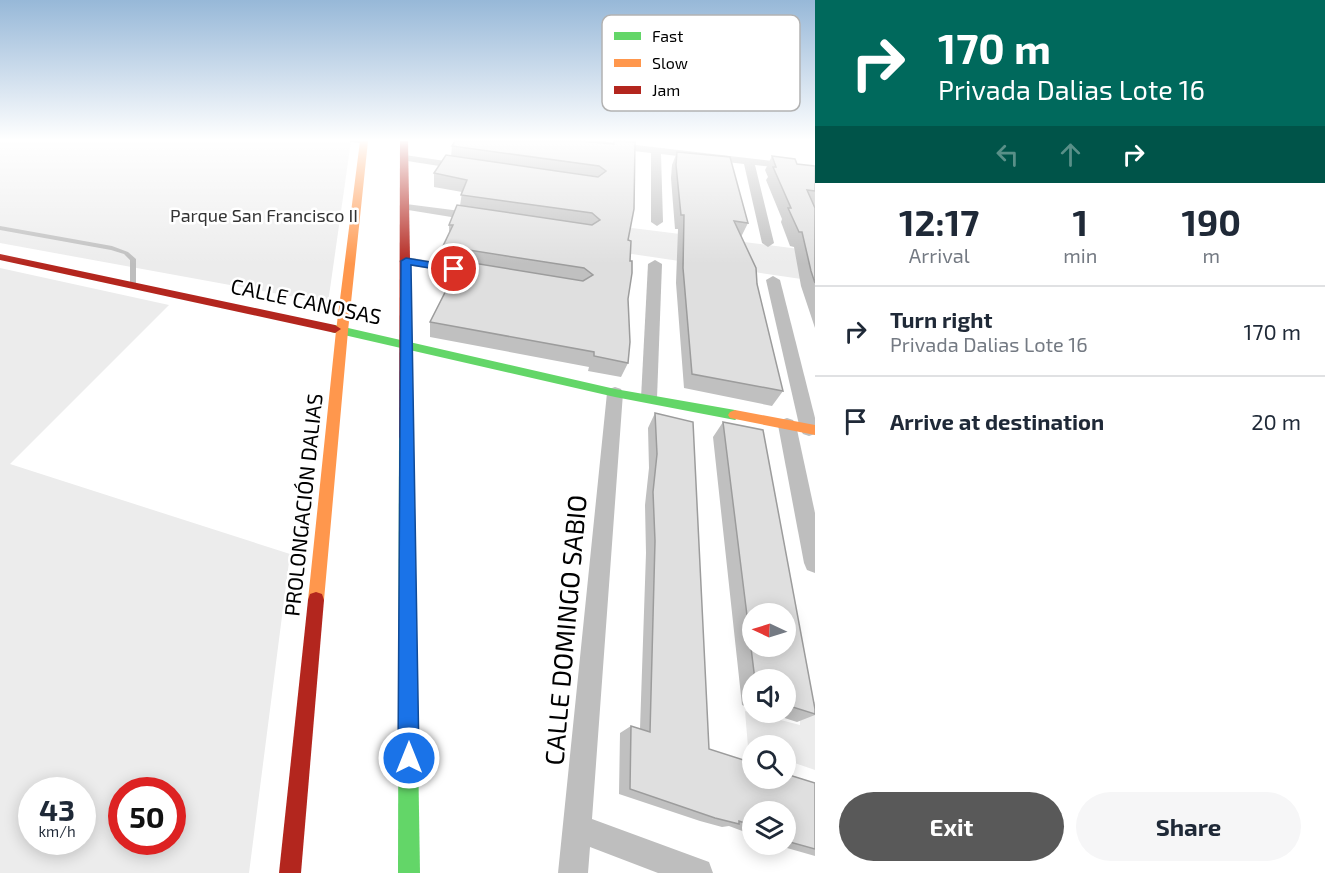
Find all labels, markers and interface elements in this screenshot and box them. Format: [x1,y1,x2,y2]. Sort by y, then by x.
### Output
legend [602,15,800,111]
text: 170 m [938,22,1051,72]
icon: right [839,24,917,102]
text: Fast [652,26,683,45]
text: Slow [652,53,688,72]
text: Privada Dalias Lote 16 [938,73,1205,105]
text: Jam [652,80,680,99]
icon: left [991,138,1024,171]
icon: ahead [1054,138,1087,171]
icon: right [1117,138,1150,171]
text: 12:17 [899,200,979,243]
text: 1 [1073,200,1088,243]
text: 190 [1181,200,1241,243]
park label: Parque San Francisco II [170,204,358,226]
pin [428,243,479,294]
text: Arrival [909,243,970,267]
text: min [1063,243,1097,267]
text: m [1202,243,1220,267]
icon: arrive [437,252,470,285]
street label: CALLE CANOSAS [229,272,384,329]
text: Turn right [890,306,992,332]
icon: right [839,315,872,348]
text: 170 m [1244,318,1301,344]
text: Privada Dalias Lote 16 [890,332,1088,356]
street label: PROLONGACIÓN DALIAS [278,392,327,617]
icon: arrive [839,405,872,438]
text: Arrive at destination [890,408,1104,434]
text: 20 m [1251,408,1301,434]
street label: CALLE DOMINGO SABIO [537,493,592,766]
north arrow [742,603,796,657]
map controls [742,603,796,855]
button: sound [742,669,796,723]
position arrow [377,726,441,790]
button: search [742,735,796,789]
speed limit sign: 50 [108,777,186,855]
text: 43 [39,791,75,827]
button: Exit [839,792,1064,861]
button: Share [1076,792,1301,861]
button: layers [742,801,796,855]
text: km/h [38,822,76,840]

